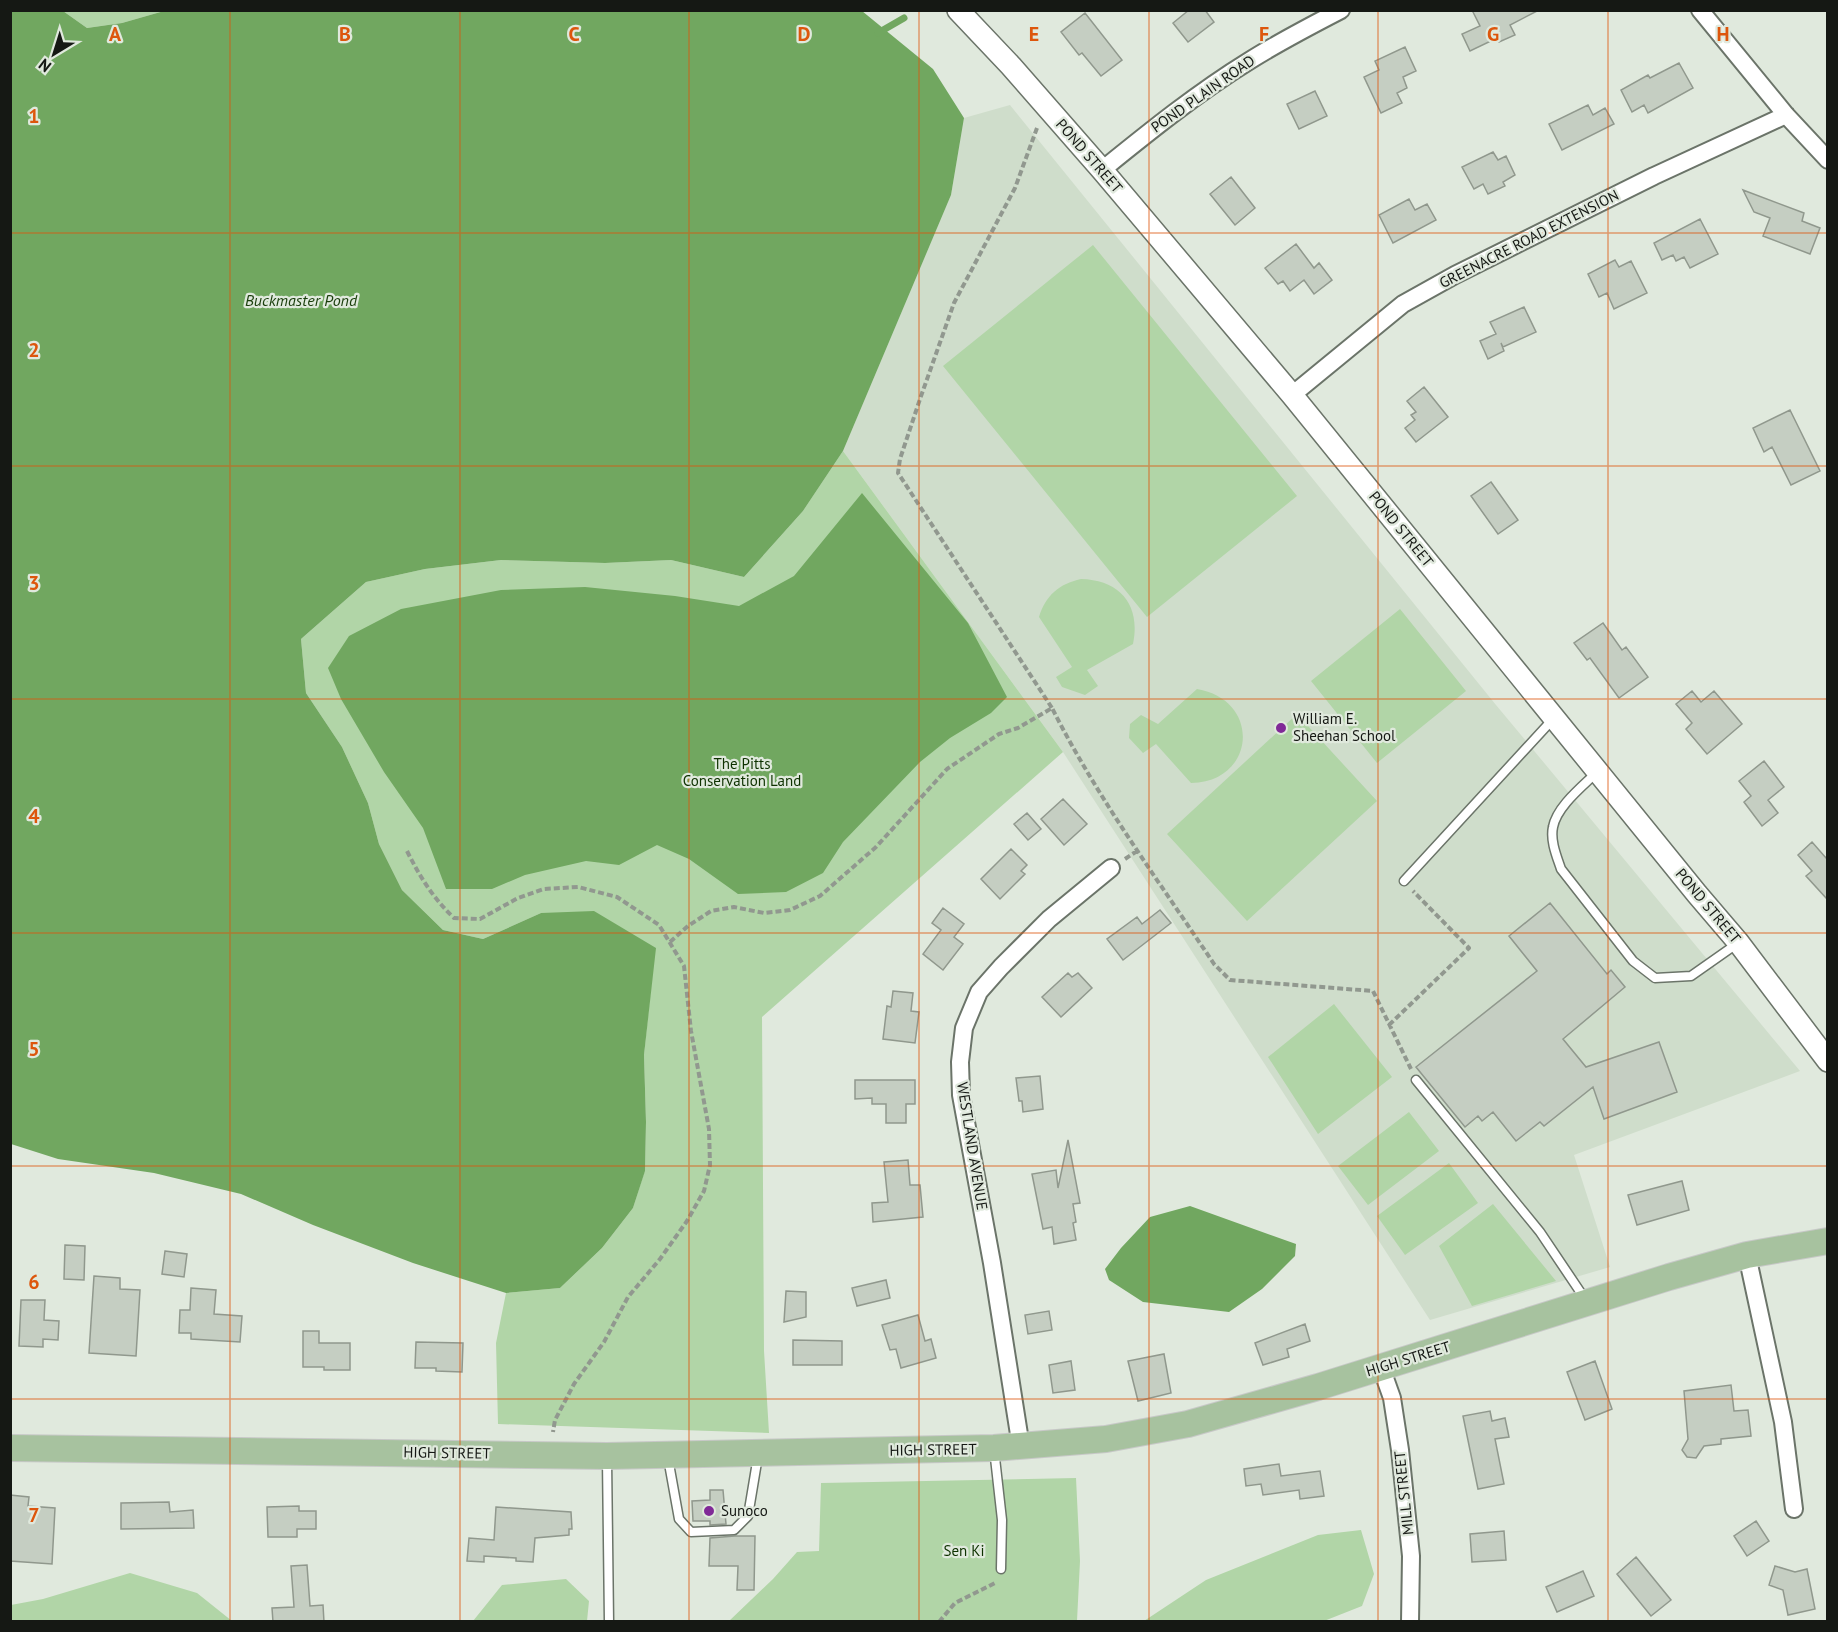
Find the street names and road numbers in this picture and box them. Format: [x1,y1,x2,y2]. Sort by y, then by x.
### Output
street label: POND PLAIN ROAD [1147,51,1258,137]
street label: POND STREET [1052,115,1127,197]
street label: GREENACRE ROAD EXTENSION [1436,185,1622,292]
street label: POND STREET [1365,487,1438,571]
street label: POND STREET [1672,864,1746,948]
street label: WESTLAND AVENUE [953,1081,992,1211]
street label: HIGH STREET [1363,1336,1453,1380]
street label: HIGH STREET [889,1439,977,1460]
street label: HIGH STREET [403,1442,492,1463]
street label: MILL STREET [1390,1449,1417,1536]

